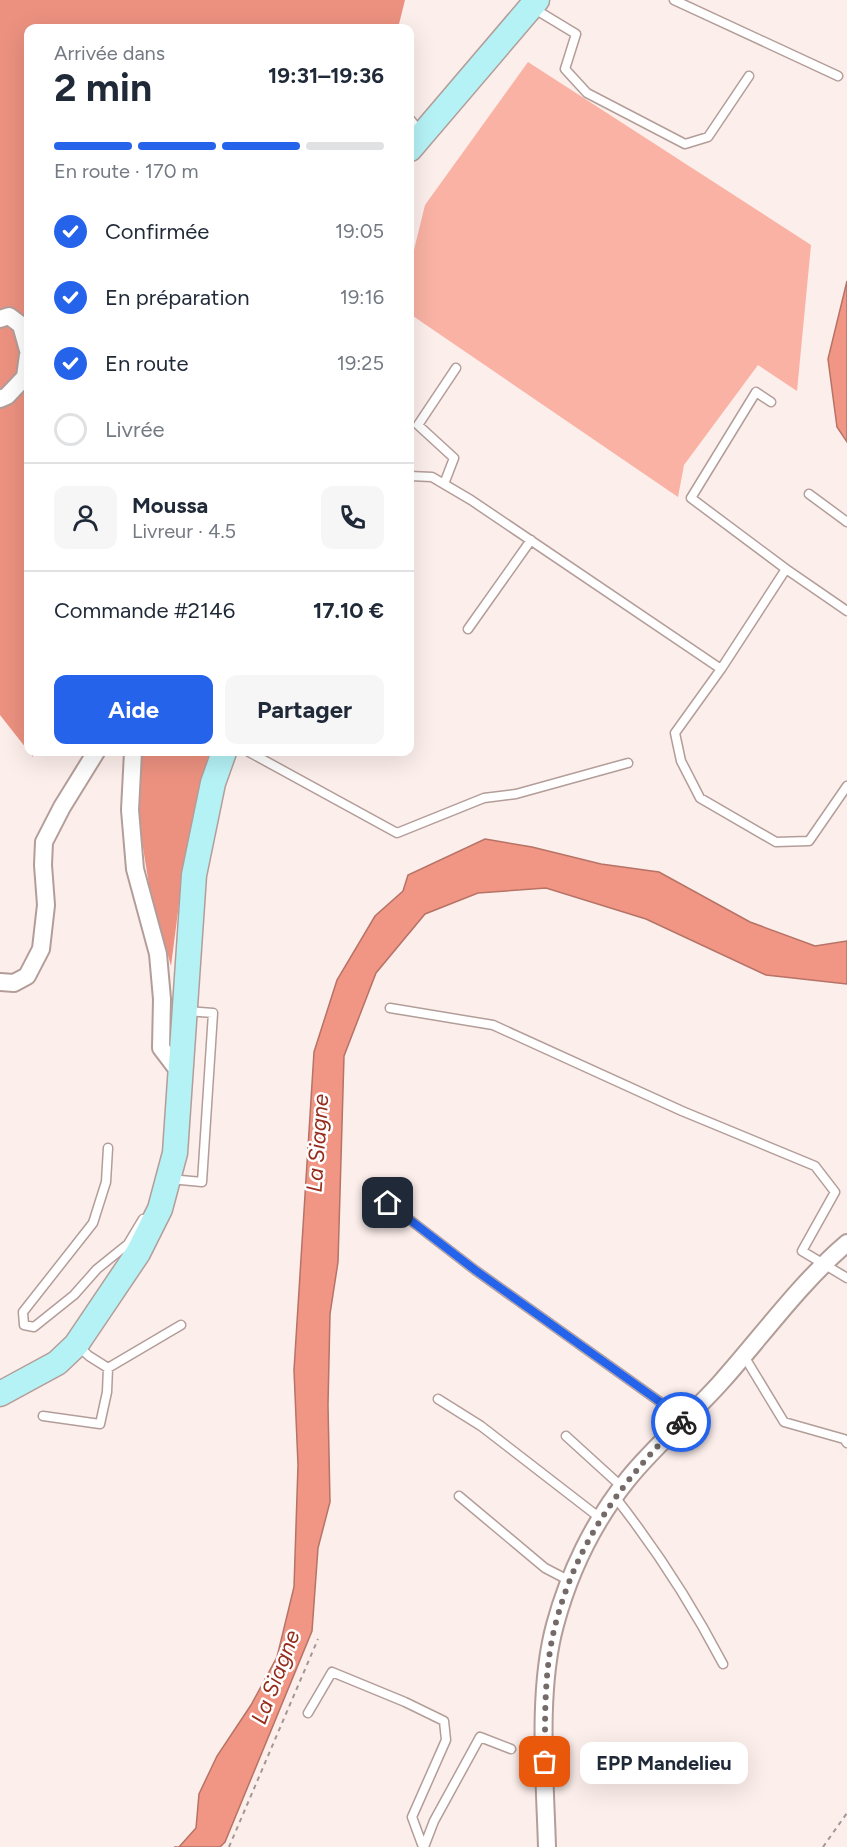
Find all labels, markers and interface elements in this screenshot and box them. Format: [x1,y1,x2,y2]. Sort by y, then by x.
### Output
text: Arrivée dans [54,41,165,65]
text: 19:31–19:36 [268,62,384,89]
text: 2 min [54,64,152,111]
text: En route · 170 m [54,159,199,183]
icon: check [54,215,87,248]
text: Confirmée [105,218,209,245]
text: 19:05 [335,219,384,243]
icon: check [54,281,87,314]
text: En préparation [105,284,250,311]
text: 19:16 [340,285,384,309]
icon: check [54,347,87,380]
text: En route [105,350,188,377]
text: 19:25 [337,351,384,375]
text: Livrée [105,416,164,443]
button: person [54,486,117,549]
button: phone [321,486,384,549]
text: Moussa [132,492,208,519]
text: Livreur · 4.5 [132,519,236,543]
text: Commande #2146 [54,597,235,624]
text: 17.10 € [313,597,384,624]
button: Aide [54,675,213,744]
button: Partager [225,675,384,744]
water label: La Siagne [301,1093,334,1193]
pin [362,1177,413,1228]
icon: home [371,1186,404,1219]
courier [651,1392,711,1452]
icon: bike [665,1406,698,1439]
water label: La Siagne [245,1626,306,1728]
pin [519,1736,570,1787]
callout: EPP Mandelieu [581,1741,749,1783]
icon: bag [528,1745,561,1778]
text: EPP Mandelieu [596,1751,732,1775]

